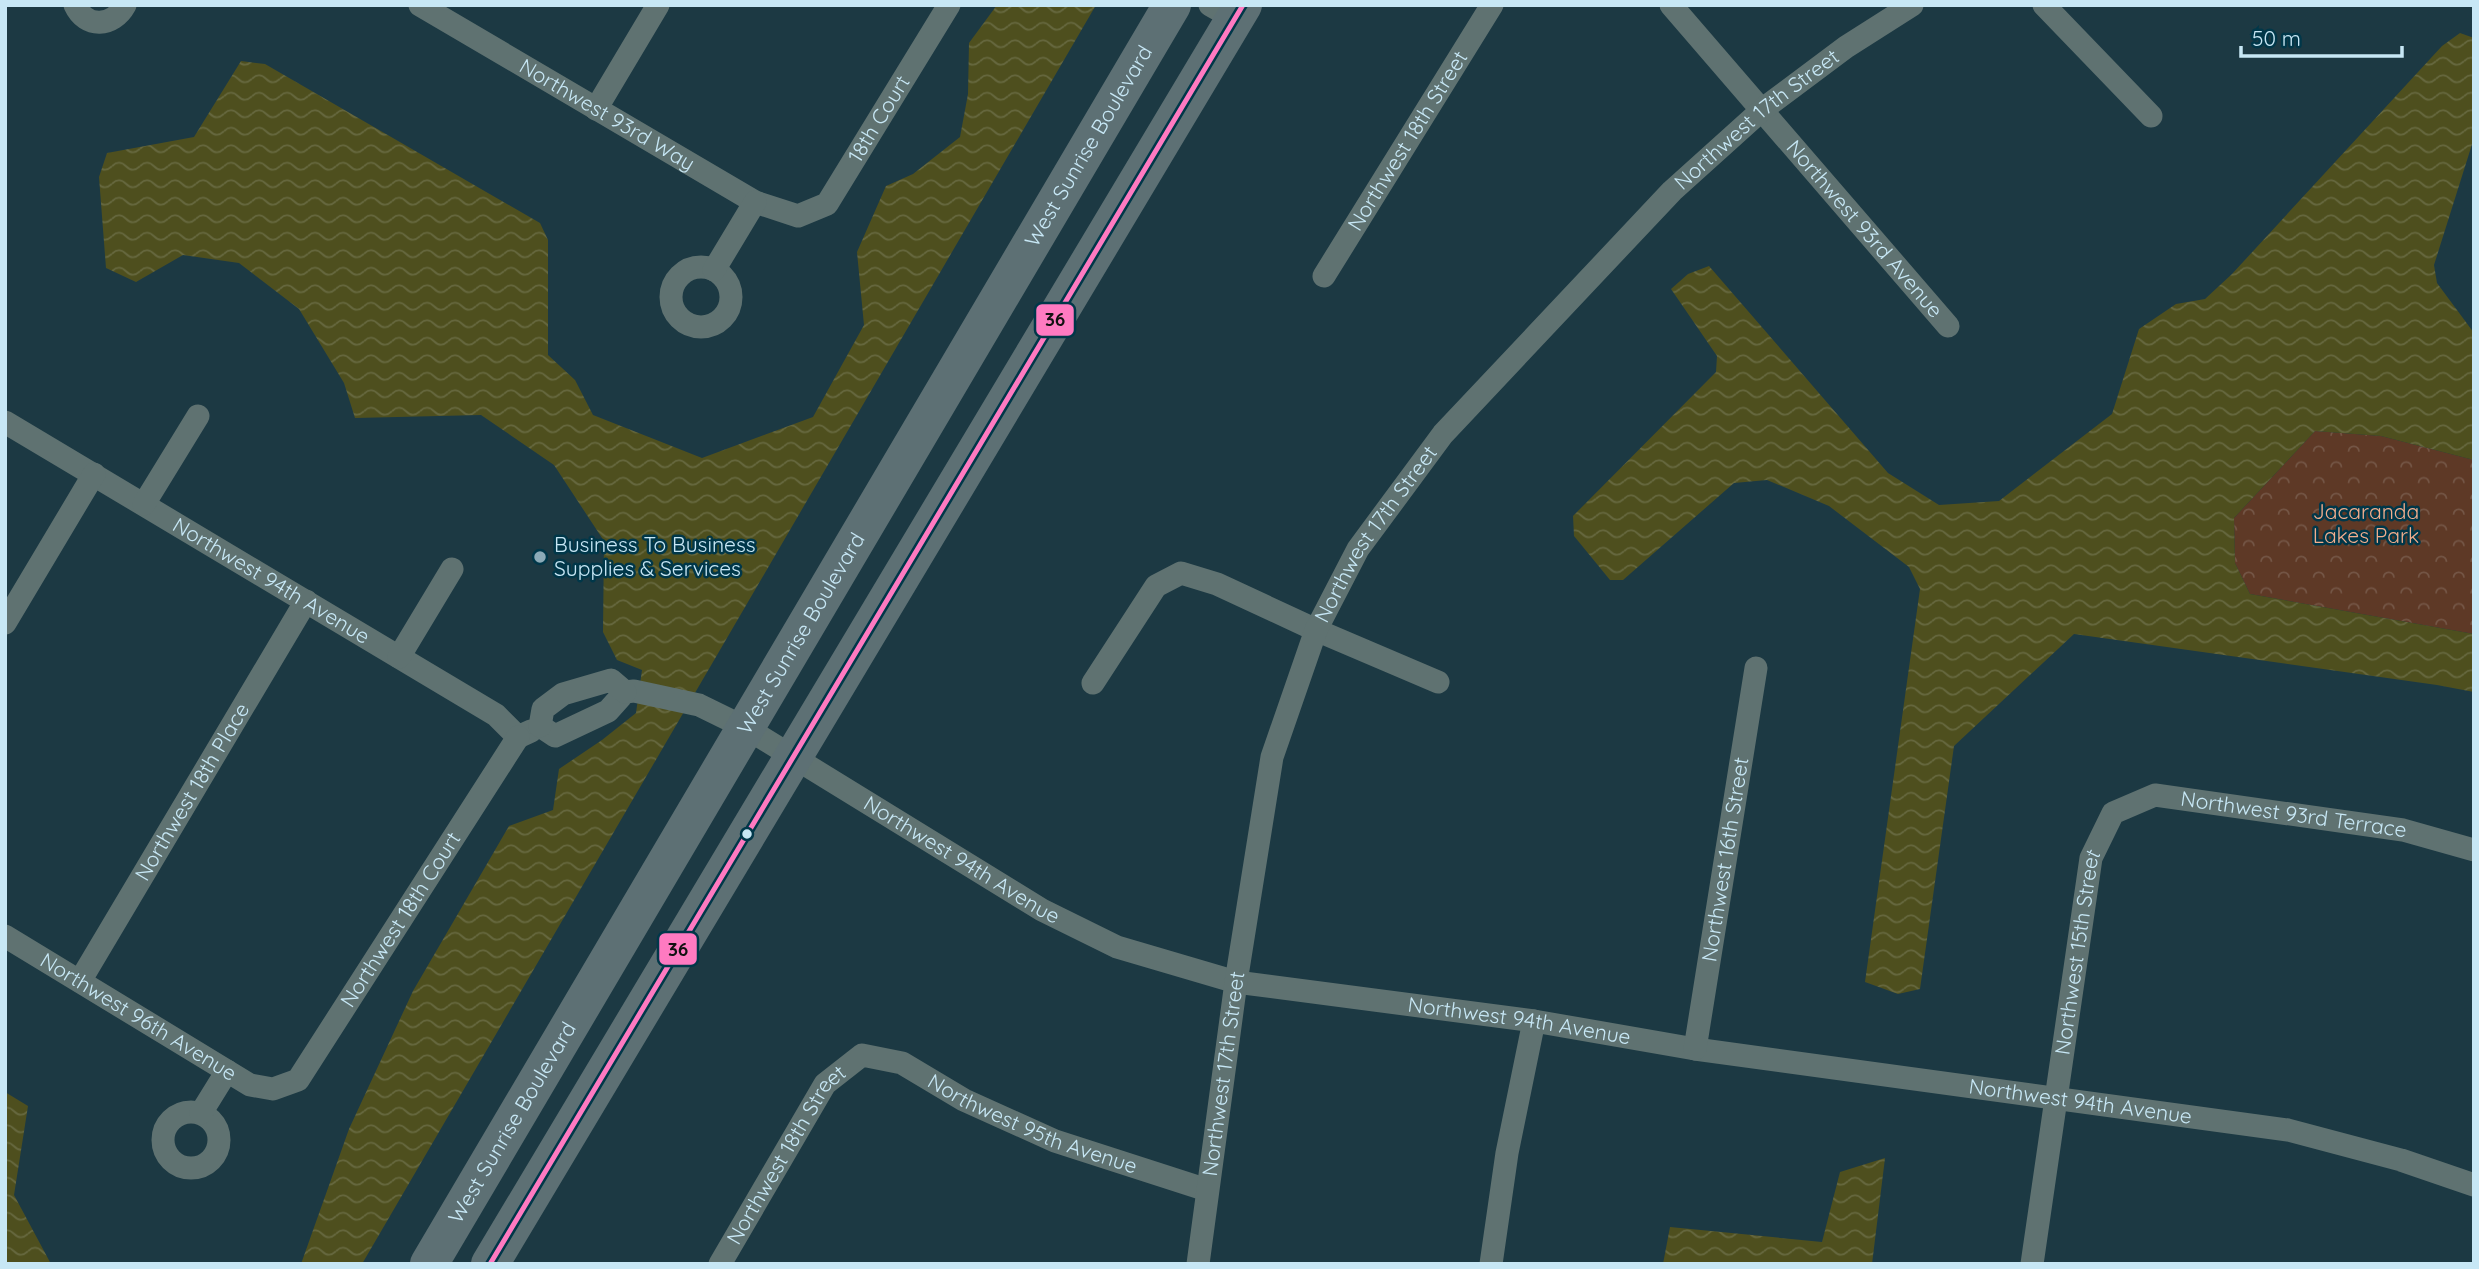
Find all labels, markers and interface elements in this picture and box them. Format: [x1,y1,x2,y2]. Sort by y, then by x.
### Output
scale bar [2241,14,2402,58]
text: 50 m [2252,25,2301,51]
street label: West Sunrise Boulevard [1018,40,1157,251]
street label: Northwest 17th Street [1668,43,1844,195]
street label: Northwest 18th Street [1341,46,1472,235]
street label: Northwest 93rd Way [515,52,700,176]
street label: 18th Court [842,70,915,167]
street label: Northwest 93rd Avenue [1781,134,1949,323]
line badge: 36 [1035,303,1075,337]
text: 36 [1045,307,1065,331]
street label: Northwest 17th Street [1308,440,1442,627]
park label: Jacaranda Lakes Park [2313,498,2419,548]
street label: Northwest 94th Avenue [168,511,375,649]
street label: West Sunrise Boulevard [731,528,870,738]
place label: Business To Business Supplies & Services [554,531,756,581]
marker: Business To Business Supplies & Services [532,549,548,565]
street label: Northwest 18th Place [129,698,254,885]
street label: Northwest 16th Street [1695,755,1754,963]
street label: Northwest 93rd Terrace [2179,785,2408,842]
street label: Northwest 94th Avenue [859,790,1064,929]
street label: Northwest 18th Court [334,827,466,1012]
unlabelled marker [740,827,754,841]
street label: Northwest 15th Street [2049,844,2105,1056]
line badge: 36 [658,932,698,966]
text: 36 [668,937,688,961]
street label: Northwest 96th Avenue [36,947,242,1086]
street label: Northwest 17th Street [1196,969,1250,1178]
street label: Northwest 94th Avenue [1406,991,1633,1050]
street label: West Sunrise Boulevard [442,1017,581,1228]
street label: Northwest 18th Street [720,1059,851,1249]
street label: Northwest 95th Avenue [923,1067,1141,1179]
street label: Northwest 94th Avenue [1967,1073,2194,1129]

